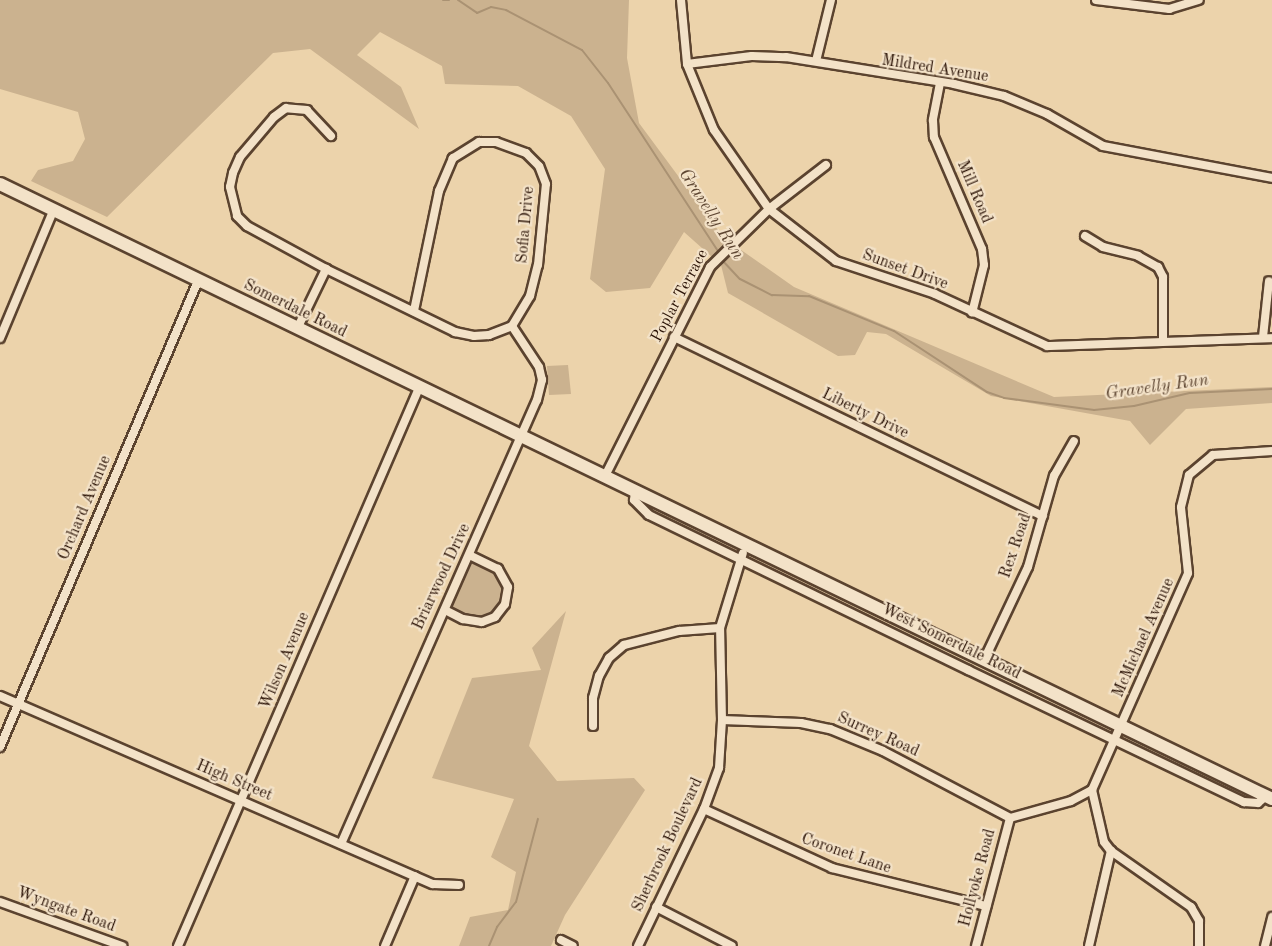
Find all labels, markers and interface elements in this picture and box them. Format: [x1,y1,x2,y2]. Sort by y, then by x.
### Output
street label: Mildred Avenue [880,51,990,87]
street label: Mill Road [952,158,996,226]
water label: Gravelly Run [674,164,748,264]
street label: Sofia Drive [513,186,539,264]
street label: Poplar Terrace [647,246,713,346]
street label: Sunset Drive [859,246,951,294]
street label: Somerdale Road [240,276,350,342]
water label: Gravelly Run [1104,369,1210,405]
street label: Liberty Drive [818,385,912,443]
street label: Orchard Avenue [54,453,116,563]
street label: Rex Road [996,511,1036,581]
street label: Briarwood Drive [409,521,475,633]
street label: McMichael Avenue [1109,575,1179,701]
street label: West Somerdale Road [878,600,1024,684]
street label: Wilson Avenue [256,609,314,713]
street label: Surrey Road [834,708,922,762]
street label: High Street [193,756,275,806]
street label: Sherbrook Boulevard [628,775,708,915]
street label: Hollyoke Road [956,827,1000,929]
street label: Coronet Lane [799,830,893,878]
street label: Wyngate Road [14,883,118,937]

